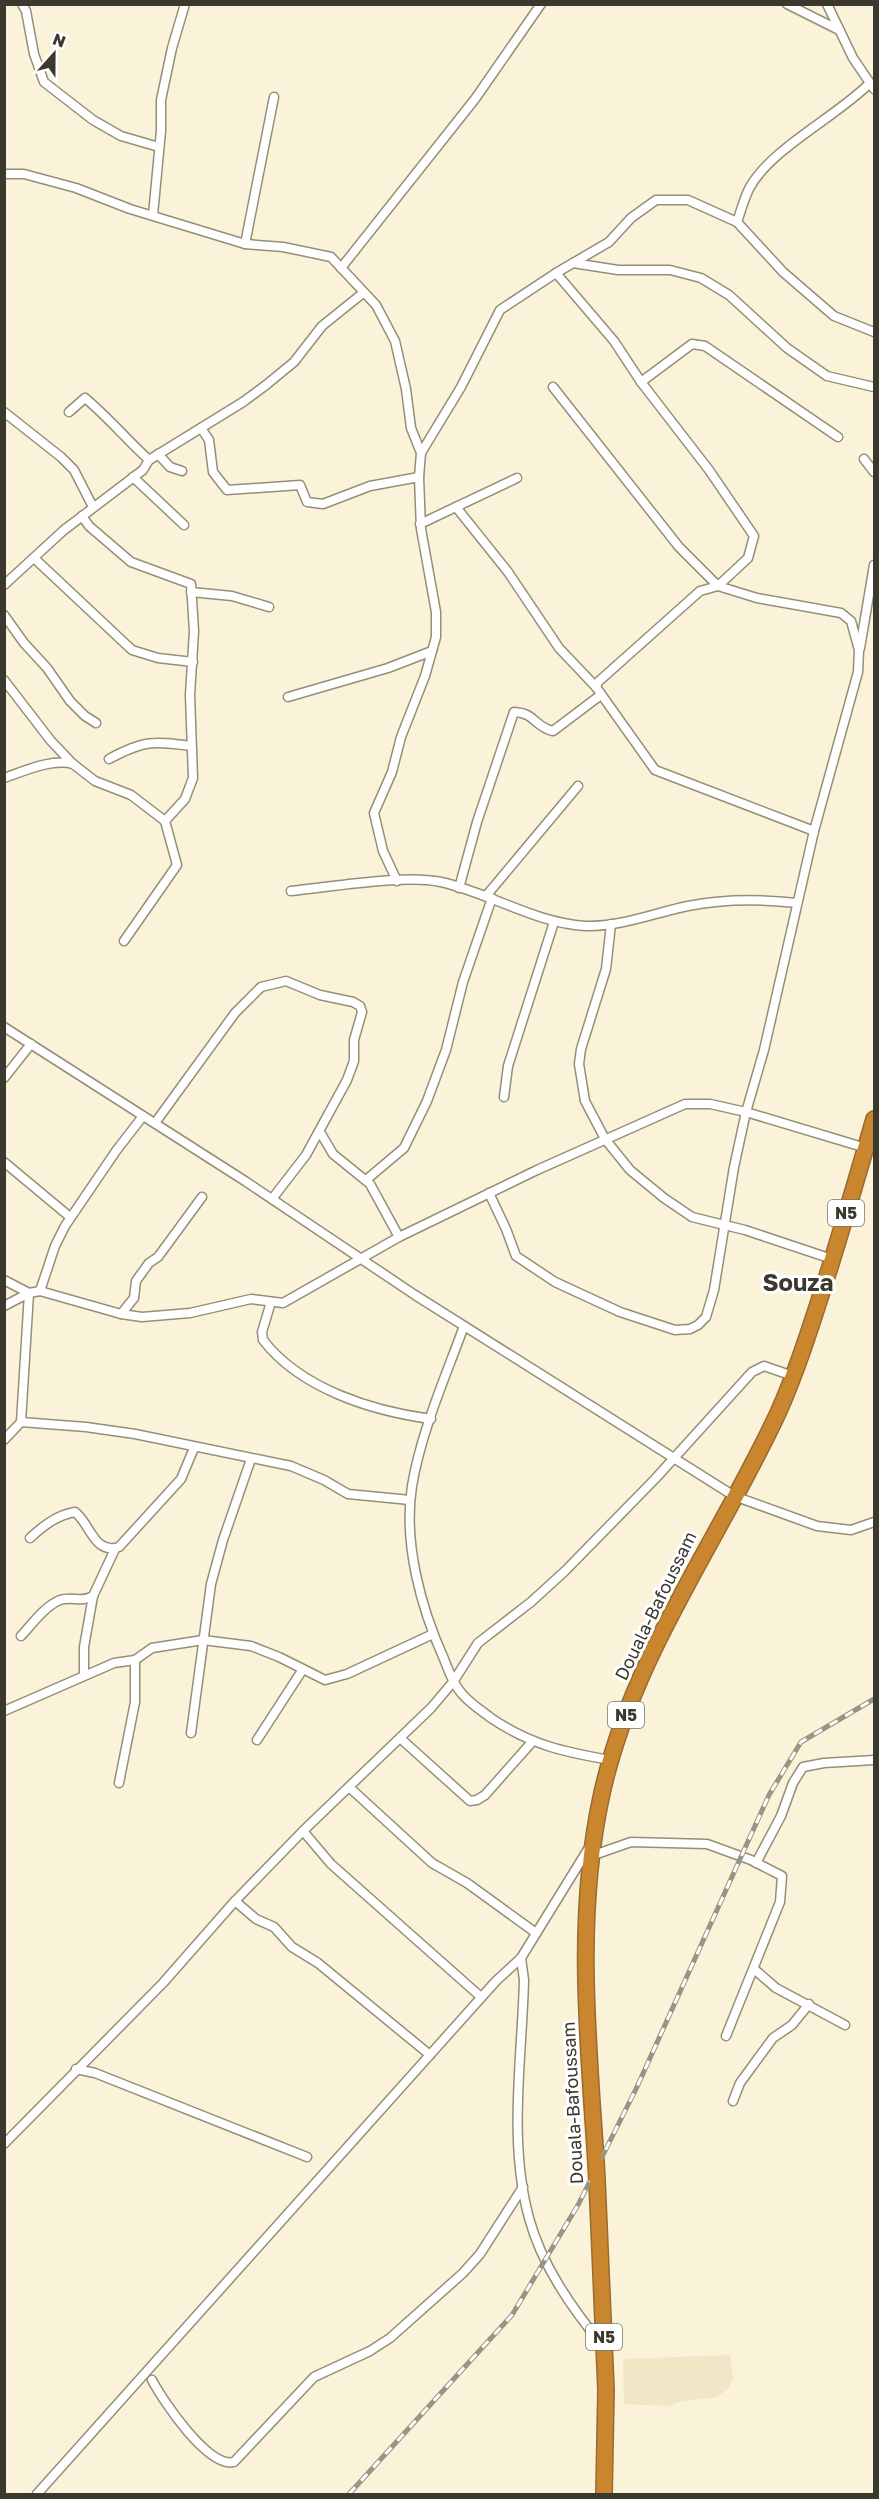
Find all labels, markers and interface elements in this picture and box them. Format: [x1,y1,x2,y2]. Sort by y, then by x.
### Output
north arrow [24,24,84,84]
text: N [50,28,69,52]
road number: N5 [828,1200,864,1226]
district label: Souza [763,1267,834,1296]
street label: Douala-Bafoussam [610,1528,701,1684]
road number: N5 [608,1702,644,1728]
street label: Douala-Bafoussam [557,2021,587,2185]
road number: N5 [586,2324,622,2350]

